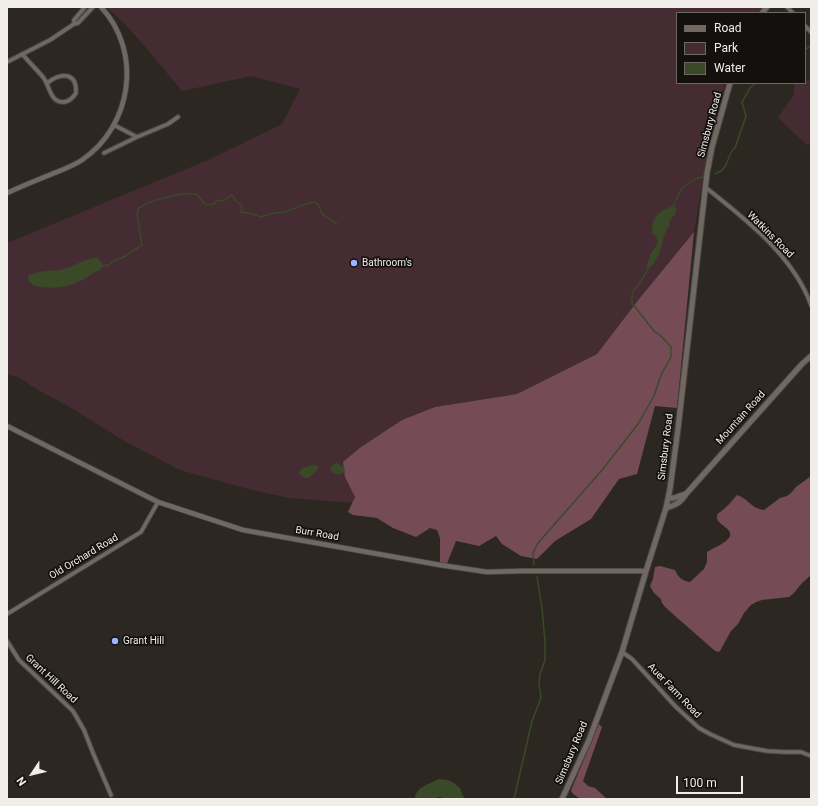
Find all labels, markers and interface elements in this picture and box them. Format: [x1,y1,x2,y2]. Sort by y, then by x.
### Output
legend [676,12,806,84]
text: Road [714,21,742,35]
text: Park [714,41,738,55]
text: Water [714,61,745,75]
street label: Simsbury Road [696,91,724,159]
street label: Watkins Road [744,209,796,261]
place label: Bathroom's [362,257,412,269]
marker: Bathroom's [349,258,359,268]
street label: Mountain Road [714,389,768,447]
street label: Simsbury Road [656,413,676,481]
street label: Burr Road [294,524,340,544]
street label: Old Orchard Road [47,532,121,582]
place label: Grant Hill [123,635,164,647]
marker: Grant Hill [110,636,120,646]
street label: Grant Hill Road [23,652,79,706]
street label: Auer Farm Road [645,661,703,721]
street label: Simsbury Road [553,720,591,786]
north arrow [12,754,52,794]
scale bar [678,768,745,794]
text: N [14,774,29,788]
text: 100 m [683,776,717,790]

